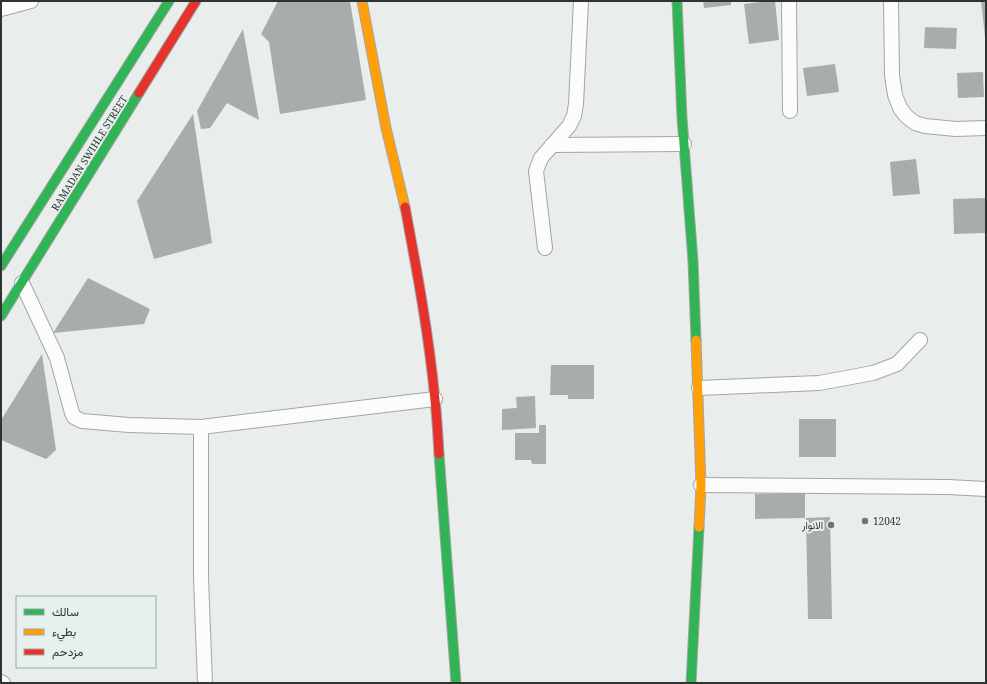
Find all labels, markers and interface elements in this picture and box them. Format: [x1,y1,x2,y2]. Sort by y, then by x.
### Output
street label: RAMADAN SWIHLE STREET [48,93,130,213]
place label: 12042 [873,514,901,528]
marker: 12042 [860,516,870,526]
place label: الانوار [801,518,823,532]
marker: الانوار [826,520,836,530]
legend [16,596,156,668]
text: سالك [52,603,79,620]
text: بطيء [52,623,76,642]
text: مزدحم [52,643,83,660]

